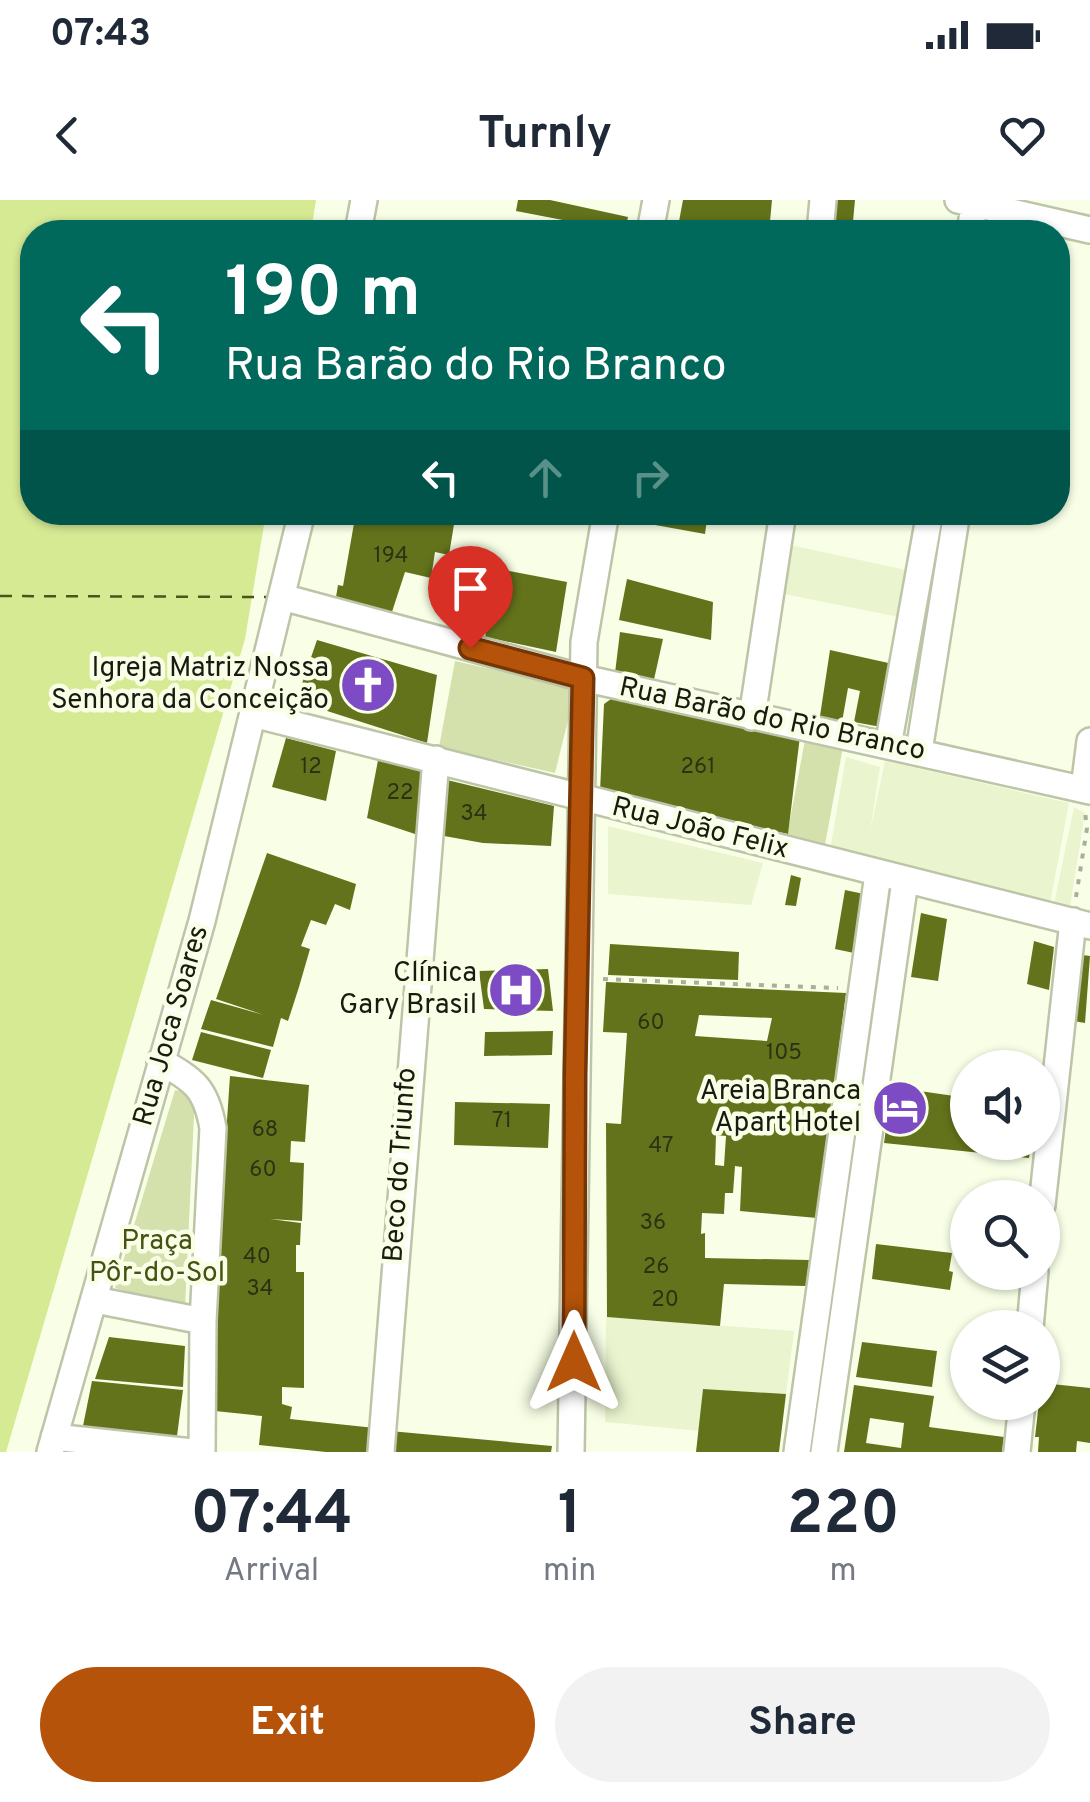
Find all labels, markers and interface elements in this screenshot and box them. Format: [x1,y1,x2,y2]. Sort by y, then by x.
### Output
text: 07:43 [50,11,151,60]
text: Turnly [478,107,612,164]
icon: back [40,108,95,163]
icon: heart [995,108,1050,163]
text: 190 m [225,252,421,341]
icon: left [60,260,190,390]
text: Rua Barão do Rio Branco [225,339,727,396]
icon: left [413,450,468,505]
icon: ahead [518,450,573,505]
icon: right [623,450,678,505]
house number: 194 [373,543,409,570]
pin [428,546,513,649]
icon: arrive [443,561,498,616]
place label: Igreja Matriz Nossa Senhora da Conceição [51,651,329,719]
church icon: Igreja Matriz Nossa Senhora da Conceição [338,655,398,715]
street label: Rua Barão do Rio Branco [616,670,928,770]
house number: 12 [300,754,322,781]
house number: 261 [681,754,715,781]
house number: 22 [387,780,413,807]
street label: Rua João Felix [608,790,792,868]
house number: 34 [461,801,487,828]
street label: Rua Joca Soares [126,921,218,1131]
place label: Clínica Gary Brasil [339,956,477,1024]
hospital icon: Clínica Gary Brasil [486,960,546,1020]
house number: 60 [637,1010,665,1037]
house number: 105 [766,1040,802,1067]
map controls [950,1050,1060,1420]
button: sound [950,1050,1060,1160]
street label: Beco do Triunfo [376,1066,426,1264]
place label: Areia Branca Apart Hotel [700,1074,861,1142]
hotel icon: Areia Branca Apart Hotel [870,1078,930,1138]
house number: 71 [492,1108,512,1135]
house number: 68 [252,1117,278,1144]
house number: 47 [649,1133,673,1160]
house number: 60 [249,1157,277,1184]
button: search [950,1180,1060,1290]
house number: 36 [640,1210,666,1237]
park label: Praça Pôr-do-Sol [89,1224,225,1292]
house number: 40 [243,1244,271,1271]
house number: 26 [643,1254,669,1281]
house number: 34 [247,1276,273,1303]
house number: 20 [651,1287,679,1314]
position arrow [522,1310,626,1414]
button: layers [950,1310,1060,1420]
text: 07:44 [190,1479,353,1555]
text: 1 [558,1479,582,1555]
text: 220 [787,1479,900,1555]
text: Arrival [224,1552,319,1592]
text: min [543,1552,596,1592]
text: m [830,1552,857,1592]
button: Exit [40,1667,535,1782]
button: Share [555,1667,1050,1782]

